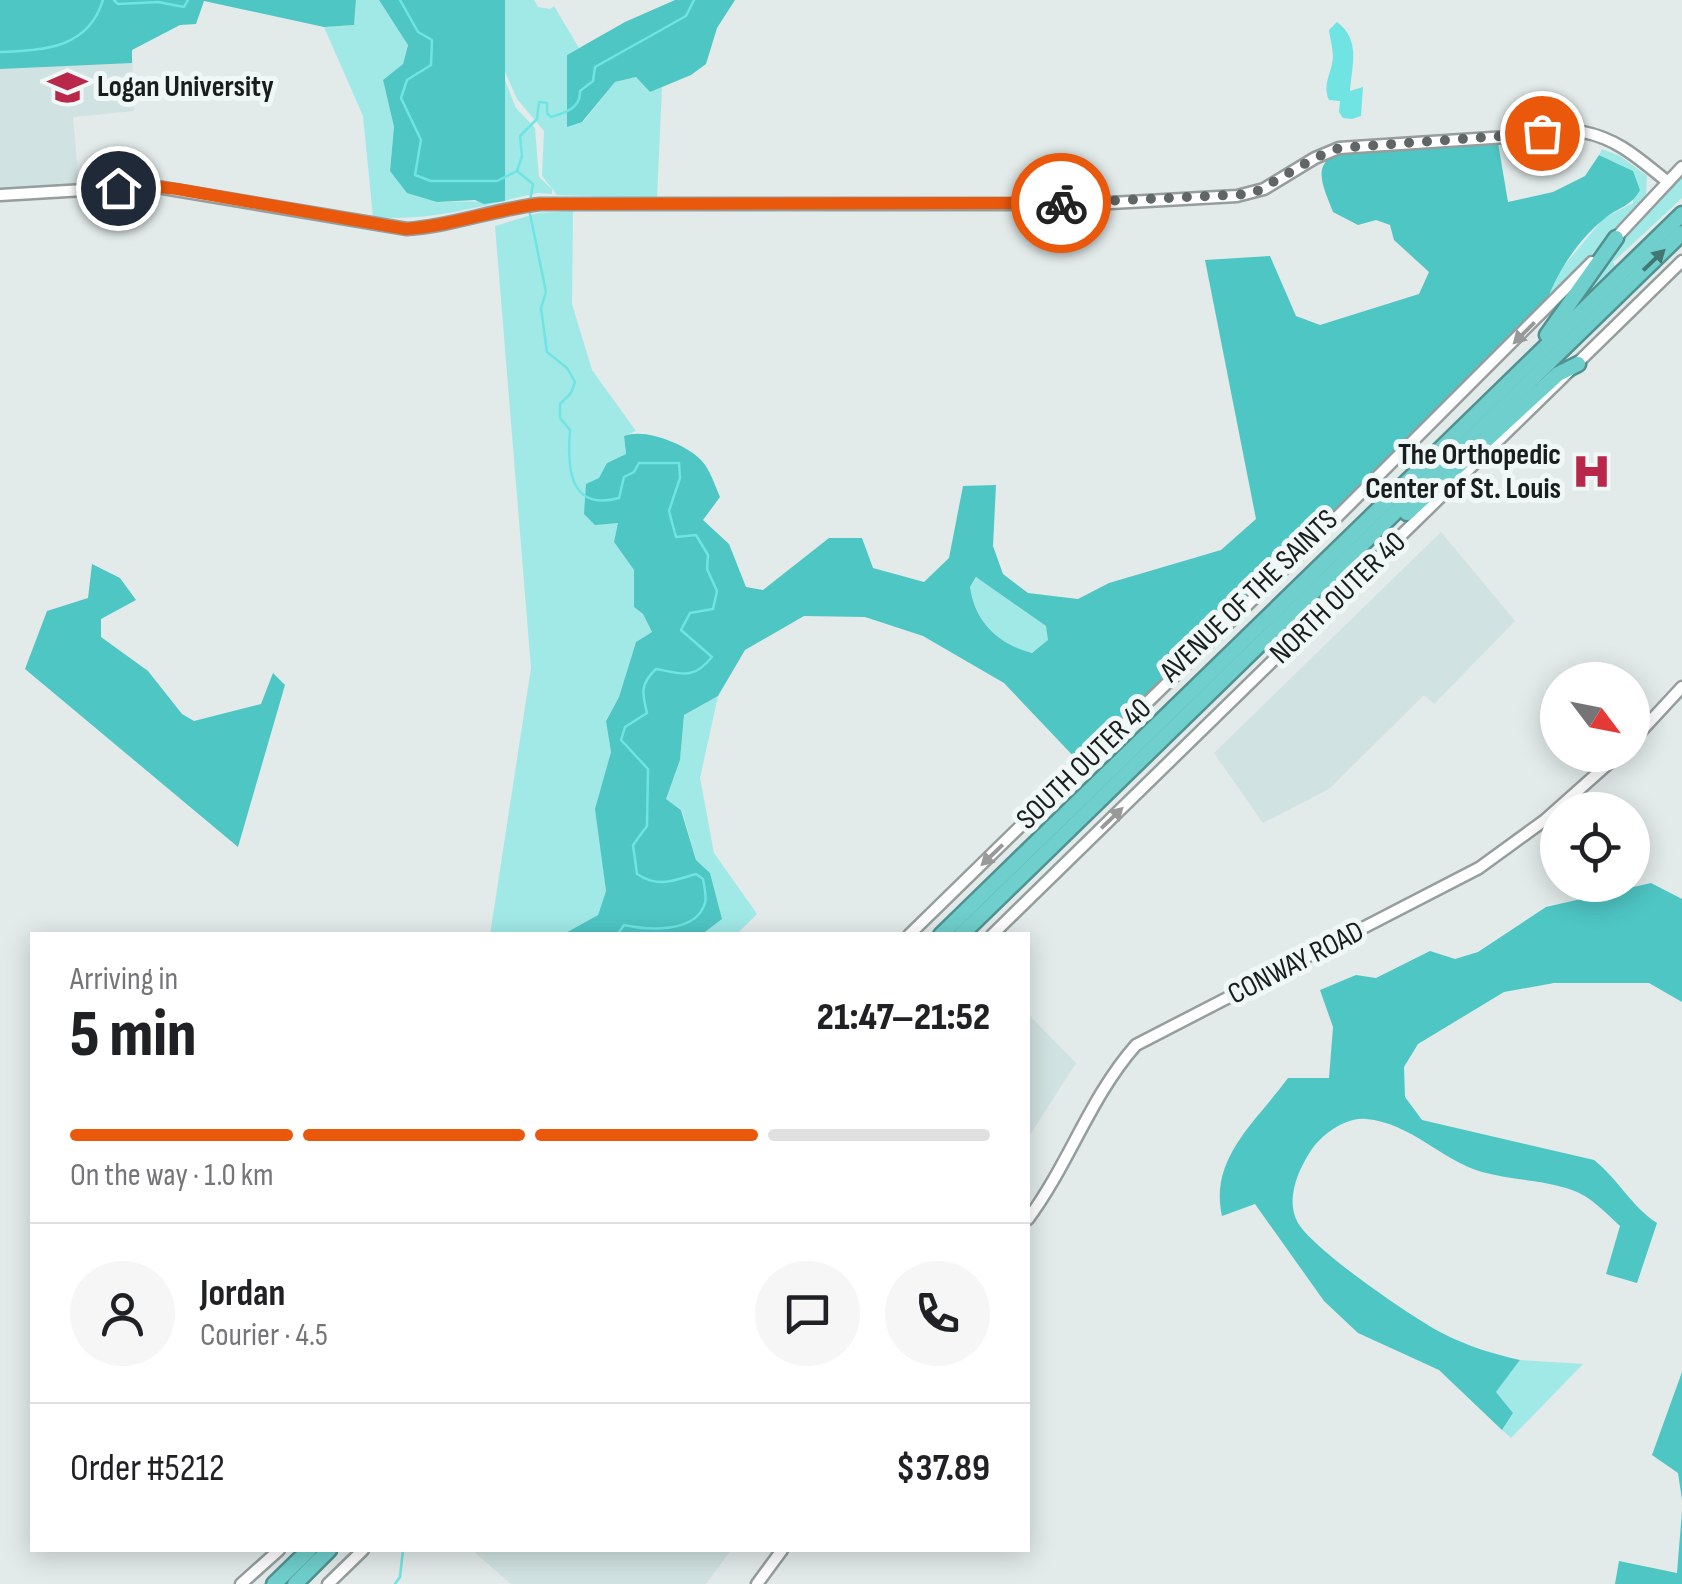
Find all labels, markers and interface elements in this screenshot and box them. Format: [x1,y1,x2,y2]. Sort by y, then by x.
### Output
school or university icon: Logan University [46,66,88,108]
place label: Logan University [97,69,274,105]
pin [1500,91,1585,176]
icon: bag [1515,106,1570,161]
pin [76,146,161,231]
courier [1011,153,1111,253]
icon: home [91,161,146,216]
icon: bike [1034,176,1089,231]
one-way arrow [1641,249,1665,272]
one-way arrow [1512,321,1536,345]
place label: The Orthopedic Center of St. Louis [1365,437,1561,507]
hospital icon: The Orthopedic Center of St. Louis [1570,451,1612,493]
street label: AVENUE OF THE SAINTS [1152,502,1345,691]
street label: NORTH OUTER 40 [1263,524,1413,672]
north arrow [1540,662,1650,772]
map controls [1540,662,1650,902]
street label: SOUTH OUTER 40 [1009,691,1159,837]
button: locate [1540,792,1650,902]
one-way arrow [1100,807,1124,830]
one-way arrow [980,842,1004,866]
street label: CONWAY ROAD [1222,913,1370,1013]
text: Arriving in [70,960,178,999]
text: 21:47–21:52 [817,995,990,1040]
text: 5 min [70,997,197,1075]
text: On the way · 1.0 km [70,1156,274,1195]
button: person [70,1261,175,1366]
button: chat [755,1261,860,1366]
button: phone [885,1261,990,1366]
text: Jordan [200,1271,285,1316]
text: Courier · 4.5 [200,1316,328,1355]
text: Order #5212 [70,1446,225,1491]
text: $37.89 [896,1446,990,1491]

